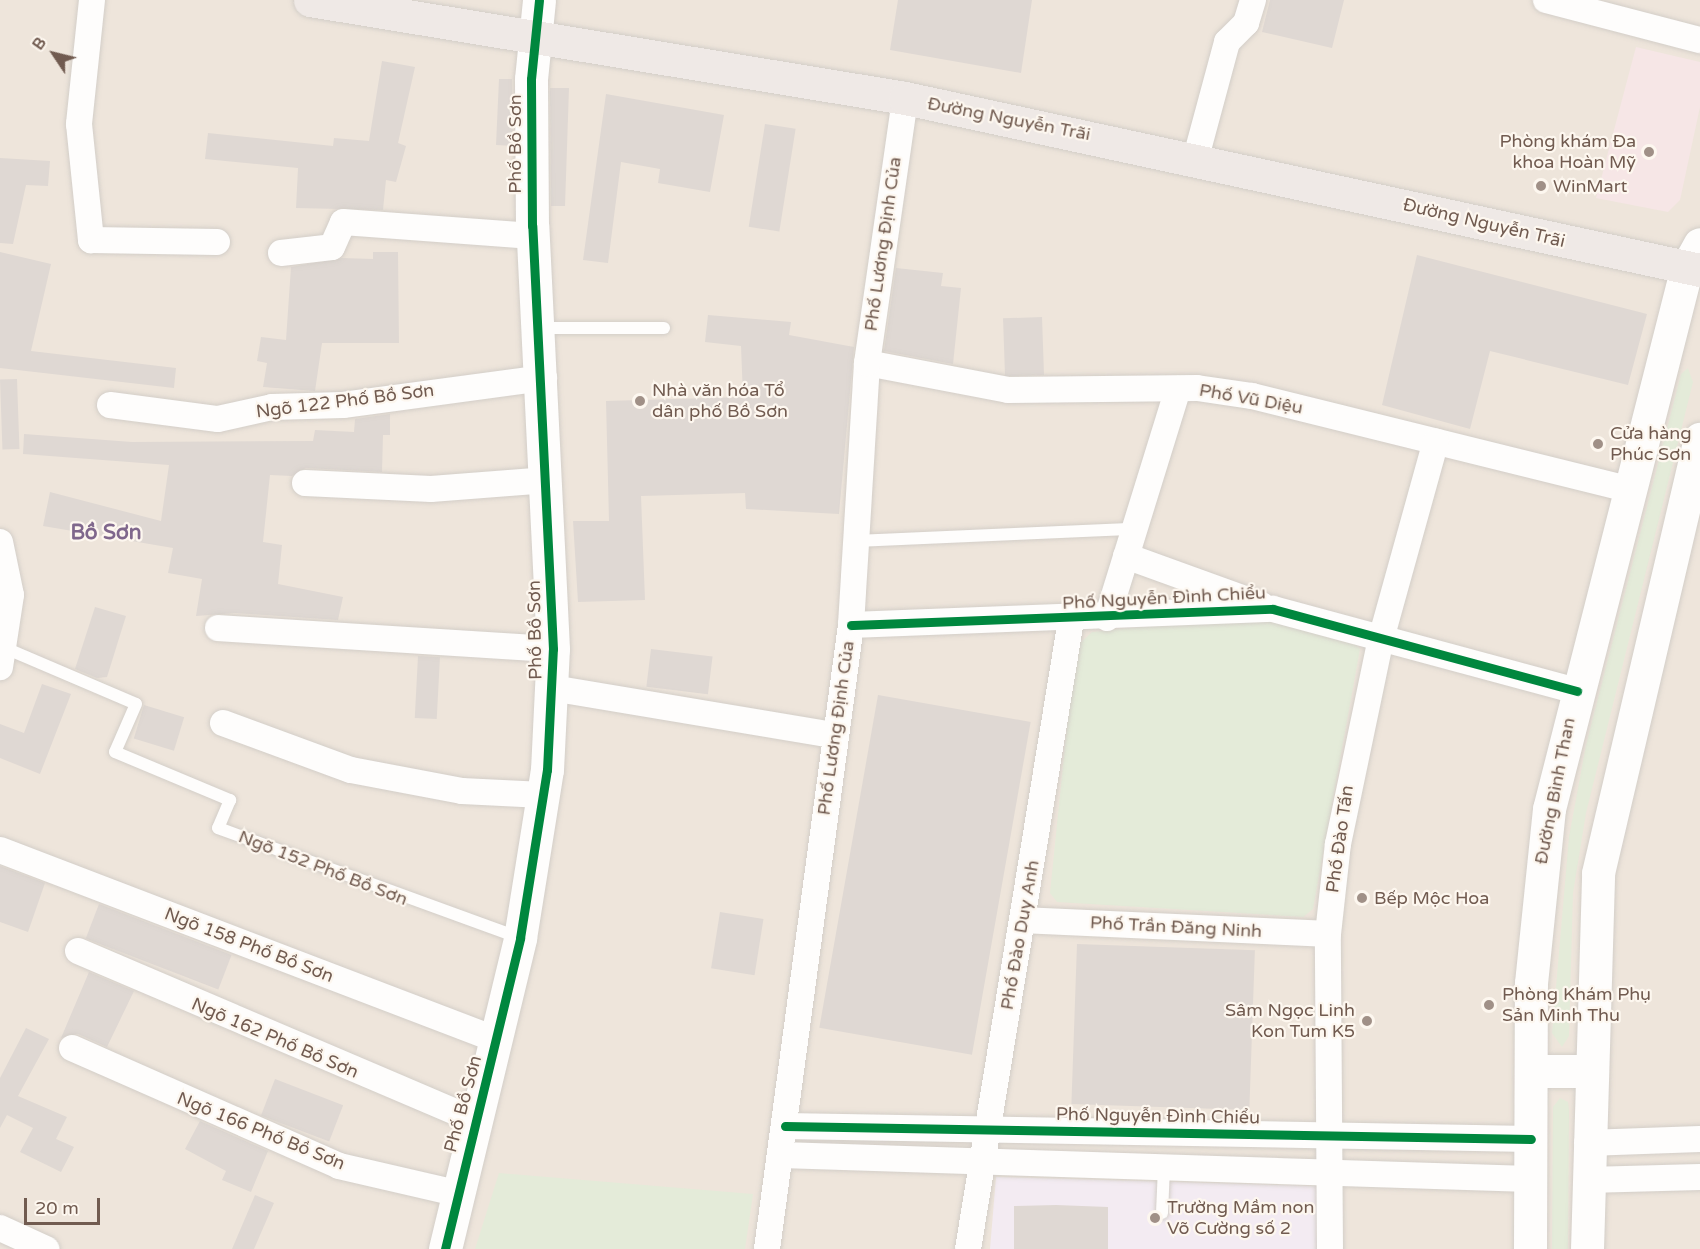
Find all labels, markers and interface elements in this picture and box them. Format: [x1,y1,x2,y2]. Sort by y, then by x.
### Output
north arrow [24,24,84,84]
text: B [28,33,51,54]
street label: Đường Nguyễn Trãi [926,93,1092,145]
street label: Phố Bồ Sơn [504,94,526,194]
place label: Phòng khám Đa khoa Hoàn Mỹ [1499,131,1636,174]
marker: Phòng khám Đa khoa Hoàn Mỹ [1640,143,1658,161]
street label: Phố Lương Định Của [860,155,906,333]
place label: WinMart [1553,175,1627,197]
marker: WinMart [1534,179,1548,193]
street label: Đường Nguyễn Trãi [1401,194,1567,252]
street label: Ngõ 122 Phố Bồ Sơn [255,379,435,423]
street label: Phố Vũ Diệu [1197,379,1305,419]
place label: Nhà văn hóa Tổ dân phố Bồ Sơn [652,380,788,422]
marker: Nhà văn hóa Tổ dân phố Bồ Sơn [633,394,647,408]
place label: Cửa hàng Phúc Sơn [1610,423,1692,466]
marker: Cửa hàng Phúc Sơn [1591,437,1605,451]
district label: Bồ Sơn [70,520,142,546]
street label: Phố Bồ Sơn [523,580,547,680]
street label: Phố Nguyễn Đình Chiểu [1062,582,1266,614]
street label: Phố Lương Định Của [813,639,859,817]
street label: Đường Bình Than [1530,716,1580,866]
street label: Phố Đào Tấn [1322,784,1358,894]
street label: Ngõ 152 Phố Bồ Sơn [235,826,411,910]
street label: Phố Đào Duy Anh [996,858,1044,1012]
place label: Bếp Mộc Hoa [1374,887,1489,909]
marker: Bếp Mộc Hoa [1355,891,1369,905]
street label: Ngõ 158 Phố Bồ Sơn [161,903,337,987]
street label: Phố Trần Đăng Ninh [1089,912,1263,942]
place label: Phòng Khám Phụ Sản Minh Thu [1502,984,1651,1026]
street label: Ngõ 162 Phố Bồ Sơn [188,993,362,1083]
marker: Phòng Khám Phụ Sản Minh Thu [1480,996,1498,1014]
place label: Sâm Ngọc Linh Kon Tum K5 [1225,1000,1355,1042]
marker: Sâm Ngọc Linh Kon Tum K5 [1360,1014,1374,1028]
street label: Phố Bồ Sơn [440,1053,486,1155]
street label: Ngõ 166 Phố Bồ Sơn [174,1087,348,1175]
street label: Phố Nguyễn Đình Chiểu [1056,1103,1260,1129]
scale bar [27,1186,104,1224]
text: 20 m [35,1197,79,1219]
place label: Trường Mầm non Võ Cường số 2 [1167,1197,1314,1240]
marker: Trường Mầm non Võ Cường số 2 [1148,1211,1162,1225]

